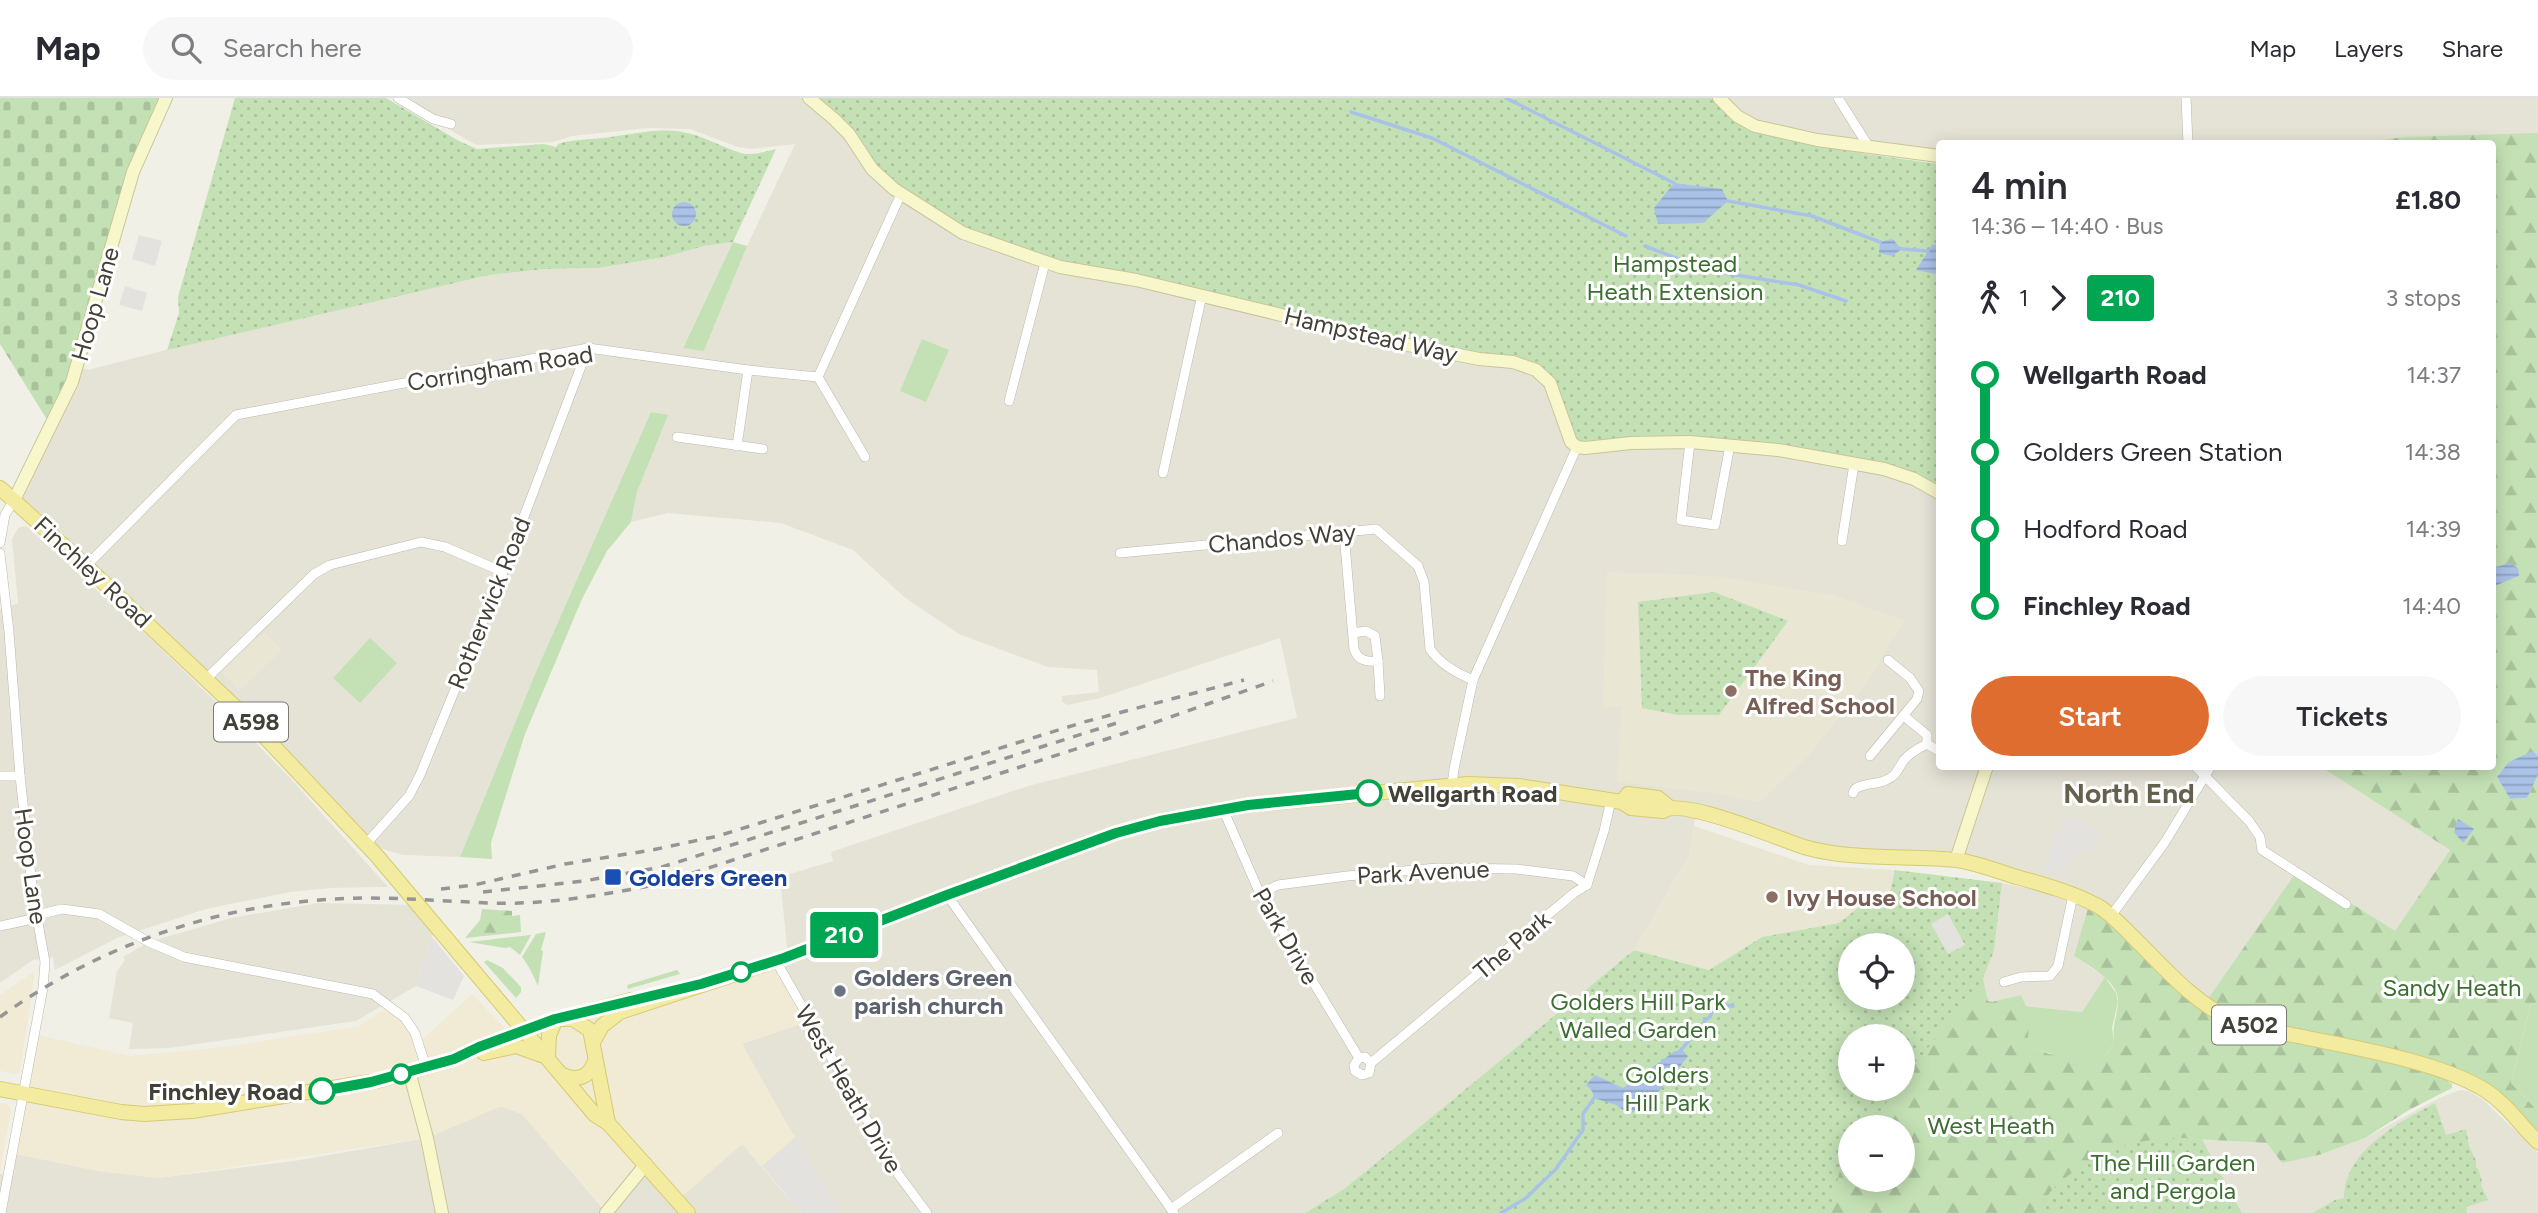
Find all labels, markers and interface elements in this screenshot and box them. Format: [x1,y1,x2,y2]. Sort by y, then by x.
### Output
search box [143,17,633,80]
text: Map [35,29,101,68]
icon: search [167,29,205,67]
text: Search here [223,32,362,64]
text: Map [2249,34,2296,63]
text: Layers [2334,34,2403,63]
text: Share [2441,34,2503,63]
text: 4 min [1971,163,2068,209]
text: £1.80 [2395,184,2461,216]
text: 14:36 – 14:40 · Bus [1971,212,2164,240]
street label: Hoop Lane [65,244,125,364]
park label: Hampstead Heath Extension [1587,249,1763,306]
icon: walk [1971,279,2009,317]
icon: forward [2039,279,2077,317]
text: 210 [2101,283,2140,312]
text: 1 [2019,284,2029,312]
text: 3 stops [2386,284,2461,312]
street label: Hampstead Way [1281,301,1461,369]
street label: Corringham Road [405,339,595,397]
text: Wellgarth Road [2023,359,2207,391]
text: 14:37 [2407,361,2461,389]
text: Golders Green Station [2023,436,2283,468]
text: 14:38 [2405,438,2461,466]
street label: Finchley Road [28,510,158,634]
street label: Rotherwick Road [441,513,537,693]
text: Hodford Road [2023,513,2188,545]
text: 14:39 [2406,515,2461,543]
street label: Chandos Way [1207,517,1357,559]
text: Finchley Road [2023,590,2191,622]
text: 14:40 [2402,592,2461,620]
place label: The King Alfred School [1745,663,1895,720]
button: Start [1971,676,2209,756]
button: Tickets [2223,676,2461,756]
marker: The King Alfred School [1723,683,1739,699]
road number: A598 [214,702,288,742]
district label: North End [2063,776,2195,810]
place label: Wellgarth Road [1388,779,1558,808]
marker: Wellgarth Road [1356,780,1382,806]
street label: Hoop Lane [8,806,54,926]
street label: Park Avenue [1356,854,1490,890]
place label: Golders Green [629,863,787,892]
marker: Golders Green [603,867,623,887]
street label: Park Drive [1247,882,1325,990]
place label: Ivy House School [1786,883,1977,912]
marker: Ivy House School [1764,889,1780,905]
street label: The Park [1468,904,1557,985]
line badge: 210 [804,912,884,958]
text: 210 [824,920,864,949]
map controls [1838,933,1915,1192]
button: locate [1838,933,1915,1010]
unlabelled marker [731,962,751,982]
place label: Golders Green parish church [854,963,1012,1020]
park label: Sandy Heath [2383,973,2521,1002]
marker: Golders Green parish church [832,983,848,999]
park label: Golders Hill Park Walled Garden [1550,987,1726,1044]
street label: West Heath Drive [789,1000,909,1178]
road number: A502 [2212,1006,2286,1044]
button: + [1838,1024,1915,1101]
park label: Golders Hill Park [1624,1060,1710,1117]
unlabelled marker [391,1064,411,1084]
place label: Finchley Road [148,1077,303,1106]
marker: Finchley Road [309,1078,335,1104]
park label: West Heath [1927,1111,2055,1140]
button: − [1838,1115,1915,1192]
park label: The Hill Garden and Pergola [2091,1148,2255,1205]

